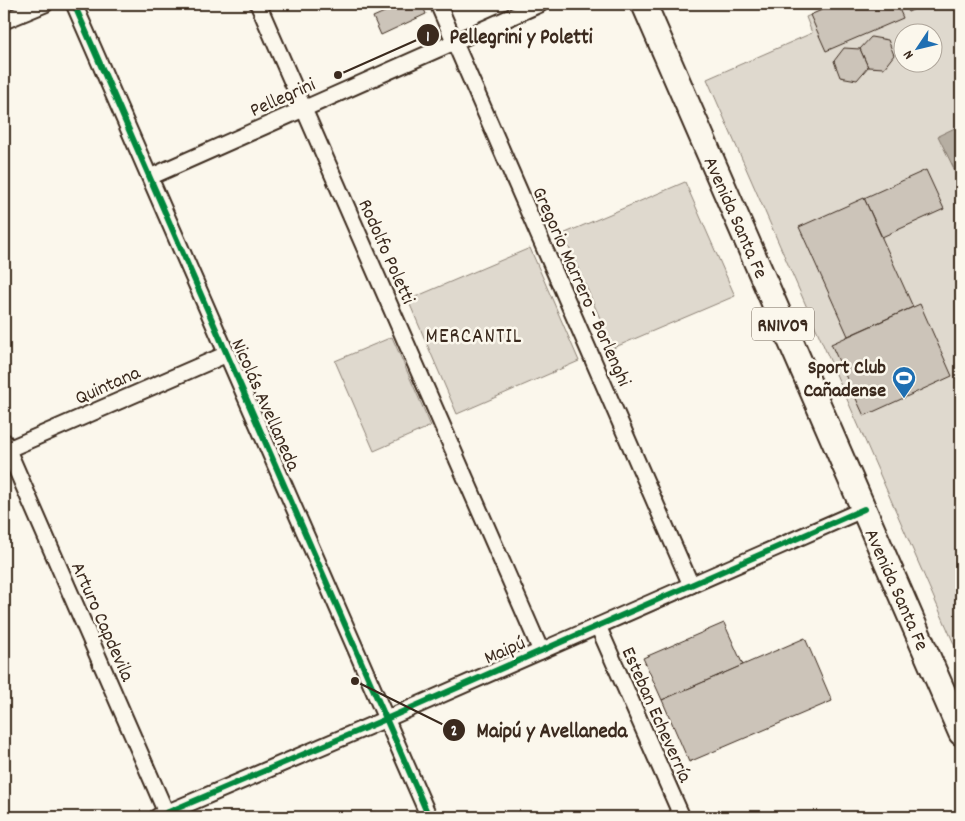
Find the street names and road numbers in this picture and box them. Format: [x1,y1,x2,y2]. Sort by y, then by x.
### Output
street label: Pellegrini [246,72,321,126]
street label: Avenida Santa Fe [695,153,774,284]
street label: Gregorio Marrero - Borlenghi [524,183,637,392]
street label: Rodolfo Poletti [350,195,421,309]
road number: RN1V09 [752,308,814,340]
street label: Nicolás Avellaneda [223,335,306,476]
street label: Quintana [71,360,146,413]
street label: Avenida Santa Fe [856,525,935,656]
street label: Arturo Capdevila [62,558,140,687]
street label: Maipú [480,630,530,673]
street label: Esteban Echeverría [613,643,698,788]

